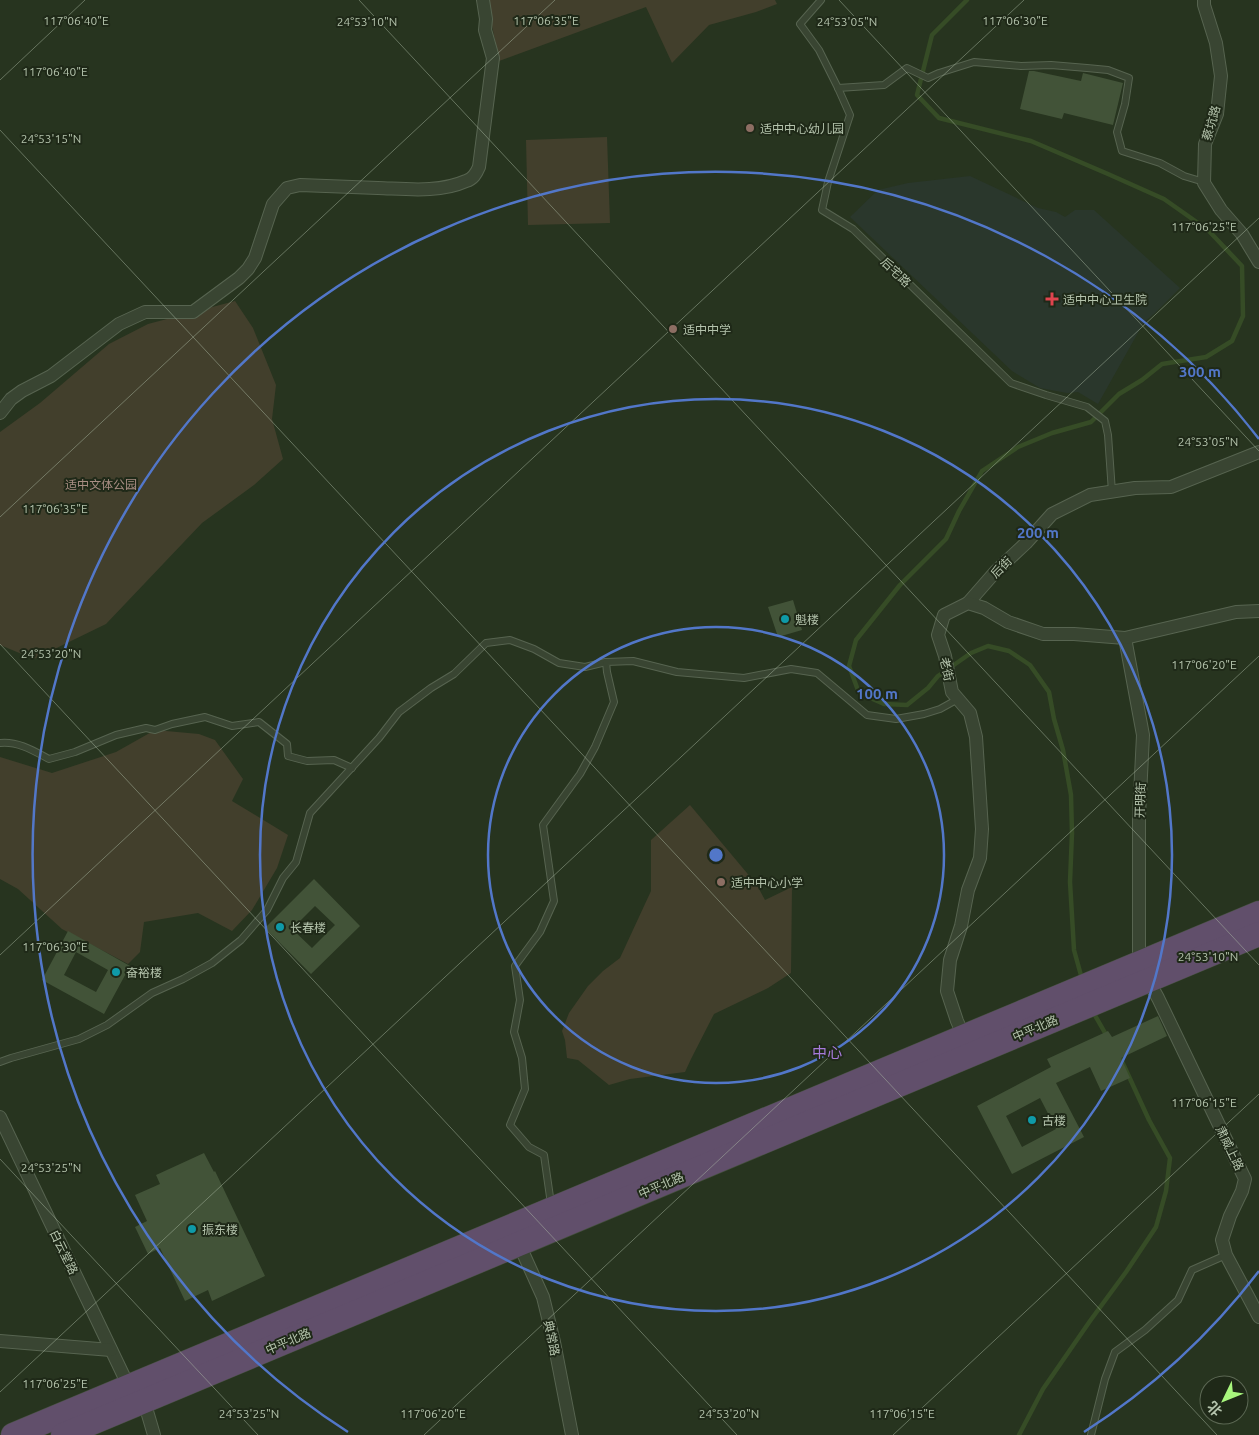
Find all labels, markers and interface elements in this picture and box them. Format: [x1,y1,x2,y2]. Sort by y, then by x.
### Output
text: 117°06'40"E [43,14,109,27]
text: 117°06'35"E [513,14,579,27]
text: 117°06'30"E [982,14,1048,27]
text: 24°53'10"N [337,15,397,28]
text: 24°53'05"N [817,15,877,28]
text: 117°06'40"E [22,65,88,78]
street label: 蔡坑路 [1200,104,1222,142]
marker: 适中中心幼儿园 [744,122,756,134]
place label: 适中中心幼儿园 [760,122,844,135]
text: 24°53'15"N [21,132,81,145]
text: 117°06'25"E [1171,220,1237,233]
street label: 后宅路 [879,255,913,289]
marker: 适中中心卫生院 [1045,292,1059,306]
place label: 适中中心卫生院 [1063,293,1147,306]
marker: 适中中学 [667,323,679,335]
place label: 适中中学 [683,323,731,336]
text: 300 m [1179,363,1221,380]
text: 24°53'05"N [1178,435,1238,448]
park label: 适中文体公园 [65,478,137,491]
text: 117°06'35"E [22,502,88,515]
text: 200 m [1017,524,1059,541]
street label: 后街 [988,554,1014,580]
marker: 魁楼 [779,613,791,625]
place label: 魁楼 [795,613,819,626]
text: 24°53'20"N [21,647,81,660]
street label: 老街 [938,656,956,682]
text: 117°06'20"E [1171,658,1237,671]
text: 100 m [856,685,898,702]
street label: 开明街 [1133,782,1147,818]
centre of rings [707,846,725,864]
marker: 适中中心小学 [715,876,727,888]
place label: 适中中心小学 [731,876,803,889]
marker: 长春楼 [274,921,286,933]
place label: 长春楼 [290,921,326,934]
text: 117°06'30"E [22,940,88,953]
text: 24°53'10"N [1178,950,1238,963]
marker: 奋裕楼 [110,966,122,978]
place label: 奋裕楼 [126,966,162,979]
street label: 中平北路 [1010,1013,1060,1043]
district label: 中心 [812,1044,842,1061]
text: 117°06'15"E [1171,1096,1237,1109]
marker: 古楼 [1026,1114,1038,1126]
place label: 古楼 [1042,1114,1066,1127]
street label: 肃威上路 [1214,1124,1246,1172]
text: 24°53'25"N [21,1161,81,1174]
street label: 中平北路 [636,1170,686,1200]
marker: 振东楼 [186,1223,198,1235]
place label: 振东楼 [202,1223,238,1236]
street label: 白云堂路 [48,1228,80,1276]
street label: 典常路 [542,1319,562,1357]
street label: 中平北路 [263,1326,313,1356]
north arrow [1199,1375,1249,1425]
text: 117°06'25"E [22,1377,88,1390]
text: 北 [1204,1398,1225,1419]
text: 24°53'25"N [219,1407,279,1420]
text: 117°06'20"E [400,1407,466,1420]
text: 24°53'20"N [699,1407,759,1420]
text: 117°06'15"E [869,1407,935,1420]

